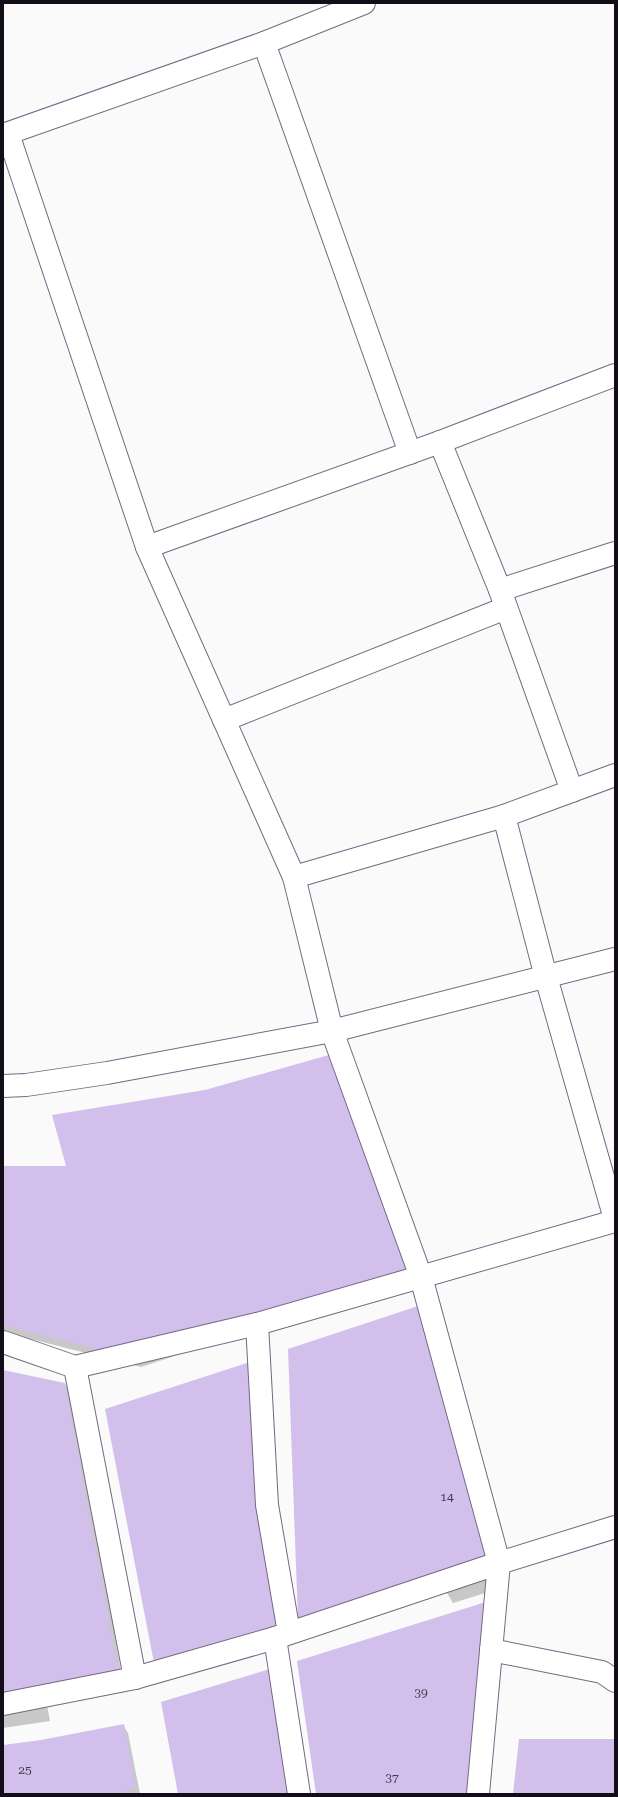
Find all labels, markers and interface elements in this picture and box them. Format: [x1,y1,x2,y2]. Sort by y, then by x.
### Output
house number: 14 [440,1490,454,1504]
house number: 39 [414,1686,428,1700]
house number: 25 [18,1763,32,1777]
house number: 37 [385,1771,399,1785]

